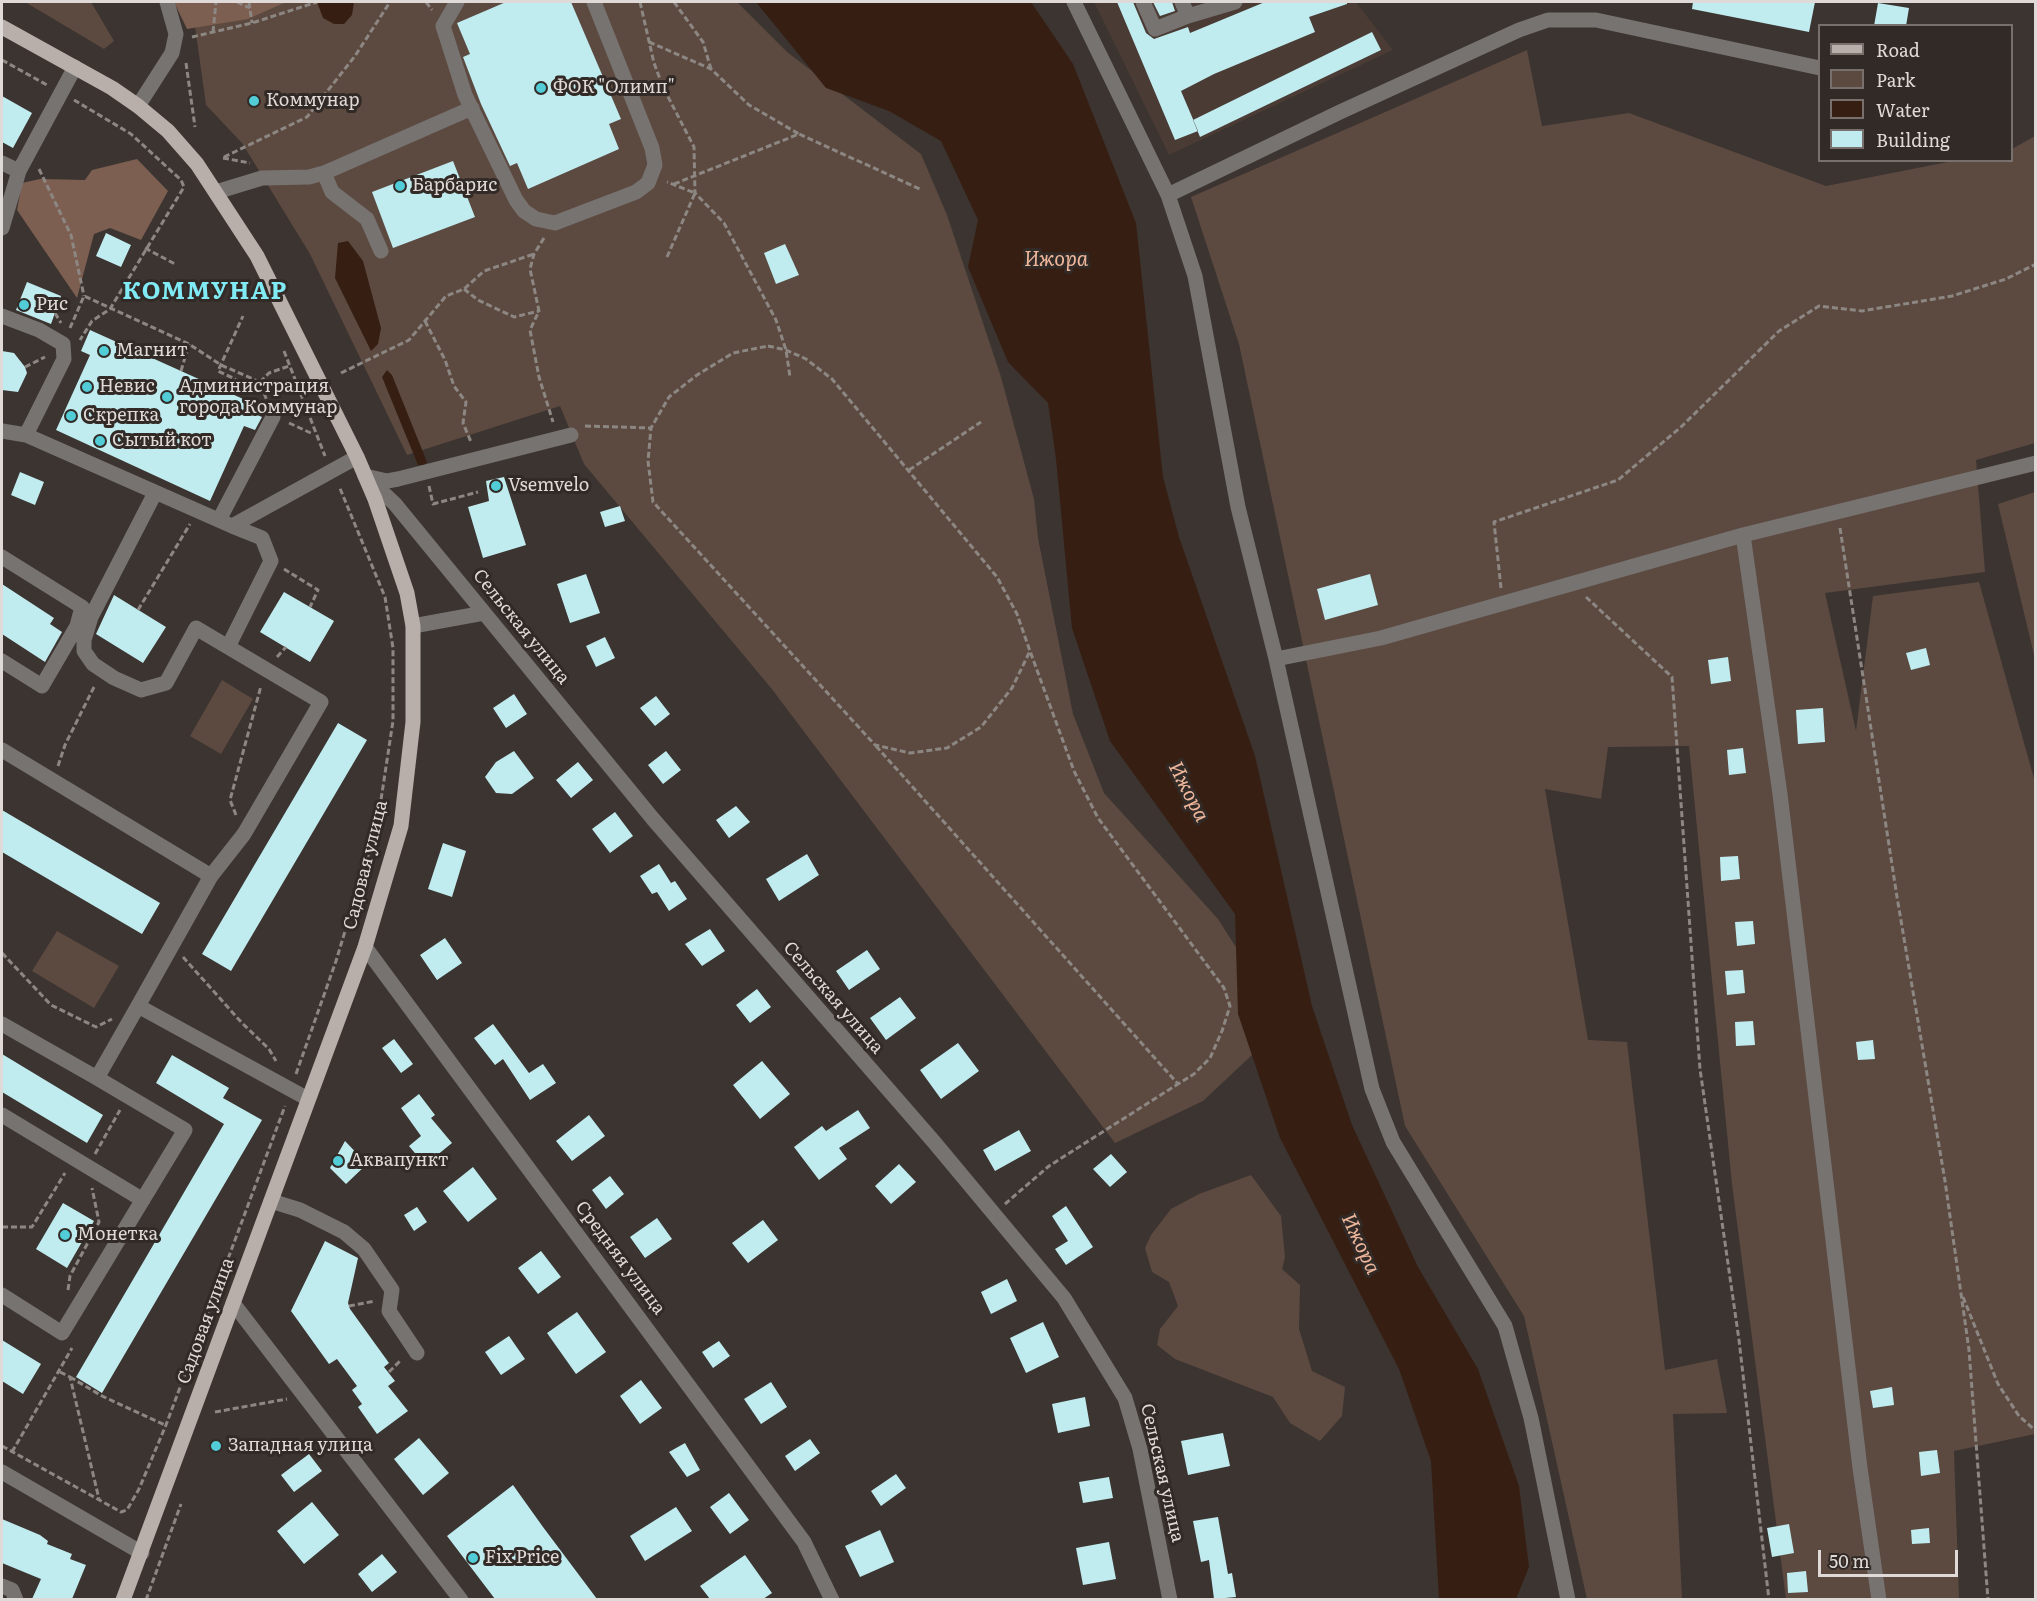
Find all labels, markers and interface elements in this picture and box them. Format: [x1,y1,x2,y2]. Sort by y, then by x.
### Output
legend [1818,24,2013,162]
text: Road [1876,36,1920,63]
text: Park [1876,66,1915,93]
place label: ФОК "Олимп" [553,77,675,99]
marker: ФОК "Олимп" [534,81,548,95]
place label: Коммунар [266,90,360,112]
marker: Коммунар [247,94,261,108]
text: Water [1876,96,1929,123]
text: Building [1876,126,1950,153]
place label: Барбарис [412,175,497,197]
marker: Барбарис [393,179,407,193]
water label: Ижора [1024,248,1088,272]
district label: КОММУНАР [122,278,288,306]
place label: Рис [36,294,68,316]
marker: Рис [17,298,31,312]
place label: Магнит [116,340,188,362]
marker: Магнит [97,344,111,358]
place label: Невис [99,376,155,398]
place label: Администрация города Коммунар [179,376,337,418]
marker: Невис [80,380,94,394]
marker: Администрация города Коммунар [160,390,174,404]
place label: Скрепка [83,405,159,427]
marker: Скрепка [64,409,78,423]
place label: Сытый кот [112,430,212,452]
marker: Сытый кот [93,434,107,448]
place label: Vsemvelo [508,475,589,497]
marker: Vsemvelo [489,479,503,493]
street label: Сельская улица [468,565,574,689]
water label: Ижора [1163,758,1213,826]
street label: Садовая улица [339,798,393,932]
street label: Сельская улица [778,937,888,1059]
place label: Аквапункт [350,1150,448,1172]
marker: Аквапункт [331,1154,345,1168]
street label: Средняя улица [570,1197,670,1319]
water label: Ижора [1336,1210,1384,1278]
place label: Монетка [77,1224,158,1246]
marker: Монетка [58,1228,72,1242]
street label: Садовая улица [173,1255,239,1387]
street label: Сельская улица [1136,1402,1188,1544]
place label: Западная улица [228,1435,373,1457]
marker: Западная улица [209,1439,223,1453]
scale bar [1821,1538,1960,1576]
place label: Fix Price [485,1547,559,1569]
text: 50 m [1829,1547,1870,1574]
marker: Fix Price [466,1551,480,1565]

